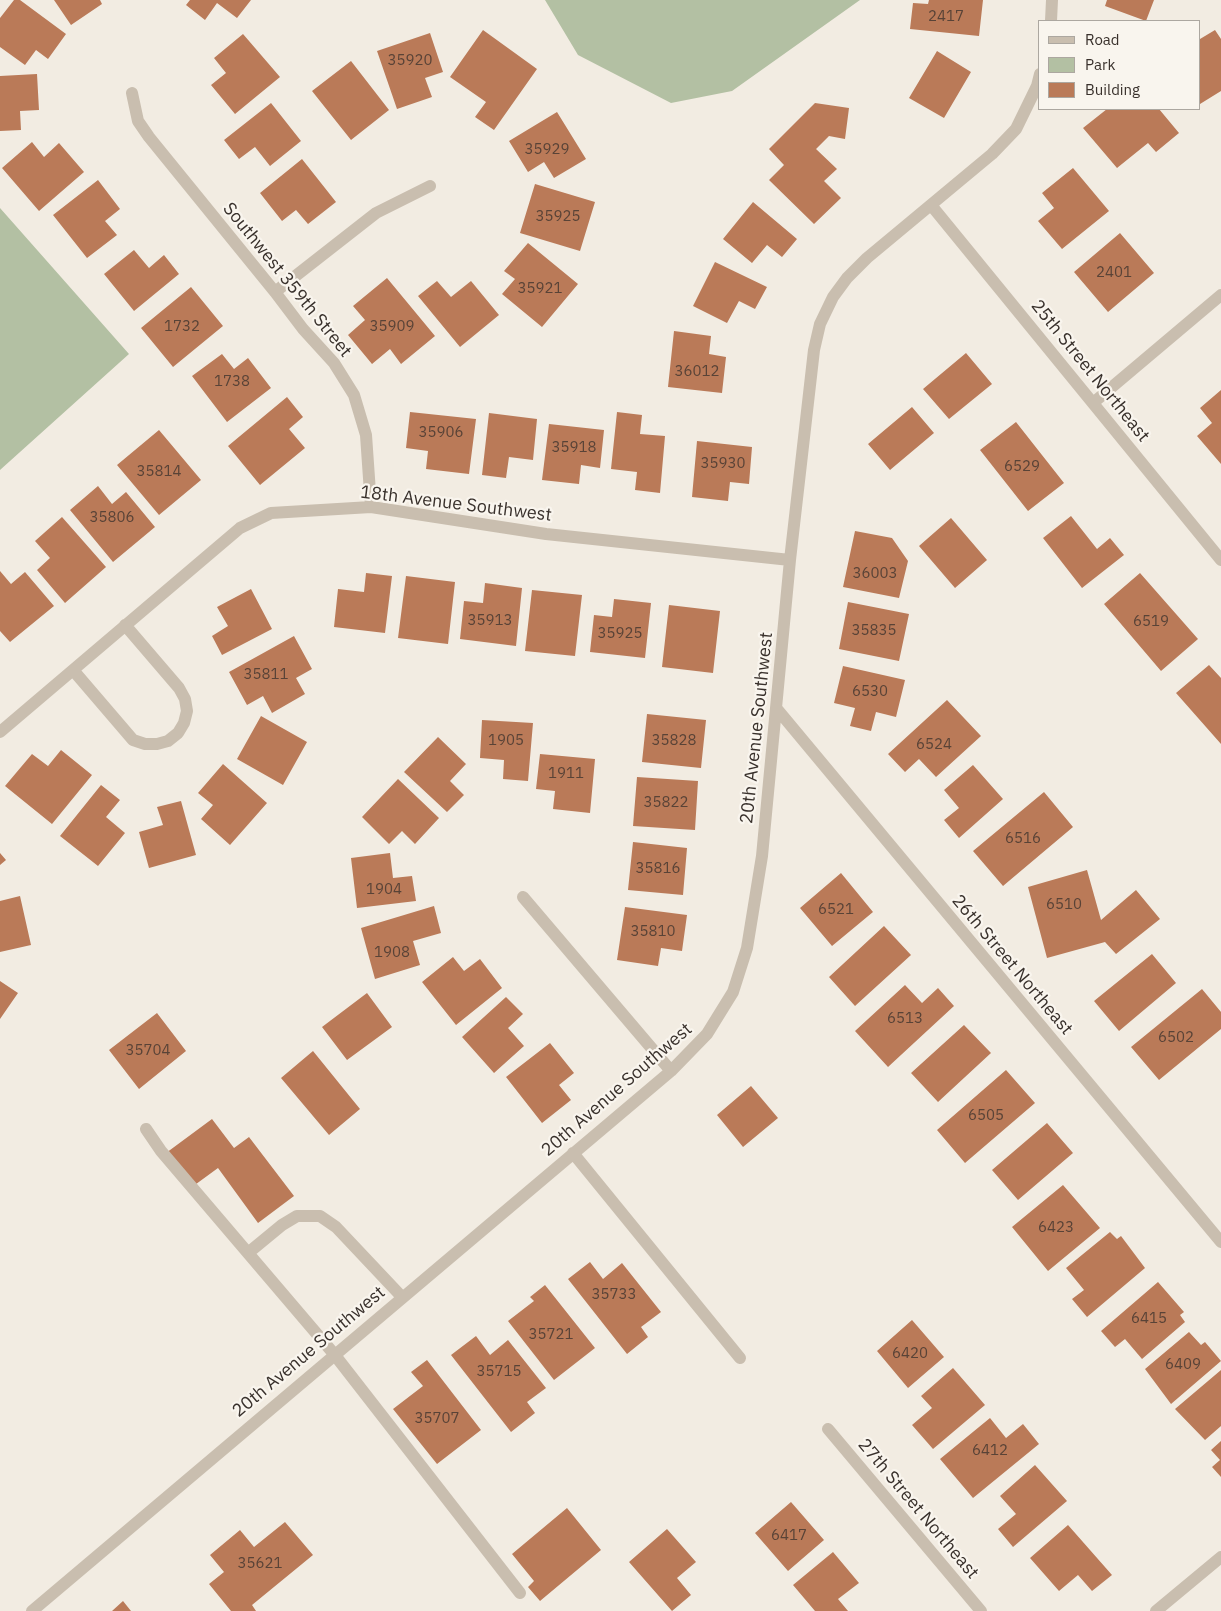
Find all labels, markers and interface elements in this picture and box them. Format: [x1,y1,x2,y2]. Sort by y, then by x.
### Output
house number: 2417 [928,8,964,26]
legend [1038,20,1201,110]
text: Road [1085,30,1120,49]
house number: 35920 [388,52,432,70]
text: Park [1085,55,1115,74]
text: Building [1085,80,1140,99]
house number: 35929 [525,141,569,159]
street label: Southwest 359th Street [218,198,356,362]
house number: 35925 [536,208,580,226]
house number: 2401 [1096,264,1132,282]
house number: 35921 [518,280,562,298]
street label: 25th Street Northeast [1026,296,1154,446]
house number: 1732 [164,318,200,336]
house number: 35909 [370,318,414,336]
house number: 36012 [675,363,719,381]
house number: 1738 [214,373,250,391]
house number: 35906 [419,424,463,442]
house number: 35918 [552,439,596,457]
house number: 35930 [701,455,745,473]
house number: 6529 [1004,458,1040,476]
house number: 35814 [137,463,181,481]
street label: 18th Avenue Southwest [359,482,553,526]
house number: 35806 [90,509,134,527]
house number: 36003 [853,565,897,583]
house number: 35913 [468,612,512,630]
house number: 6519 [1133,613,1169,631]
house number: 35835 [852,622,896,640]
house number: 35925 [598,625,642,643]
street label: 20th Avenue Southwest [736,631,778,825]
house number: 35811 [244,666,288,684]
house number: 6530 [852,683,888,701]
house number: 1905 [488,732,524,750]
house number: 35828 [652,732,696,750]
house number: 6524 [916,736,952,754]
house number: 1911 [548,765,584,783]
house number: 35822 [644,794,688,812]
house number: 6516 [1005,830,1041,848]
house number: 35816 [636,860,680,878]
house number: 1904 [366,881,402,899]
street label: 26th Street Northeast [947,890,1077,1040]
house number: 6510 [1046,896,1082,914]
house number: 6521 [818,901,854,919]
house number: 35810 [631,923,675,941]
house number: 1908 [374,944,410,962]
house number: 6513 [887,1010,923,1028]
street label: 20th Avenue Southwest [537,1019,697,1161]
house number: 6502 [1158,1029,1194,1047]
house number: 35704 [126,1042,170,1060]
house number: 6505 [968,1107,1004,1125]
house number: 6423 [1038,1219,1074,1237]
street label: 20th Avenue Southwest [228,1282,390,1422]
house number: 35733 [592,1286,636,1304]
house number: 6415 [1131,1310,1167,1328]
house number: 35721 [529,1326,573,1344]
house number: 6420 [892,1345,928,1363]
house number: 6409 [1165,1356,1201,1374]
house number: 35715 [477,1363,521,1381]
house number: 35707 [415,1410,459,1428]
street label: 27th Street Northeast [853,1434,983,1584]
house number: 6412 [972,1442,1008,1460]
house number: 6417 [771,1527,807,1545]
house number: 35621 [238,1555,282,1573]

